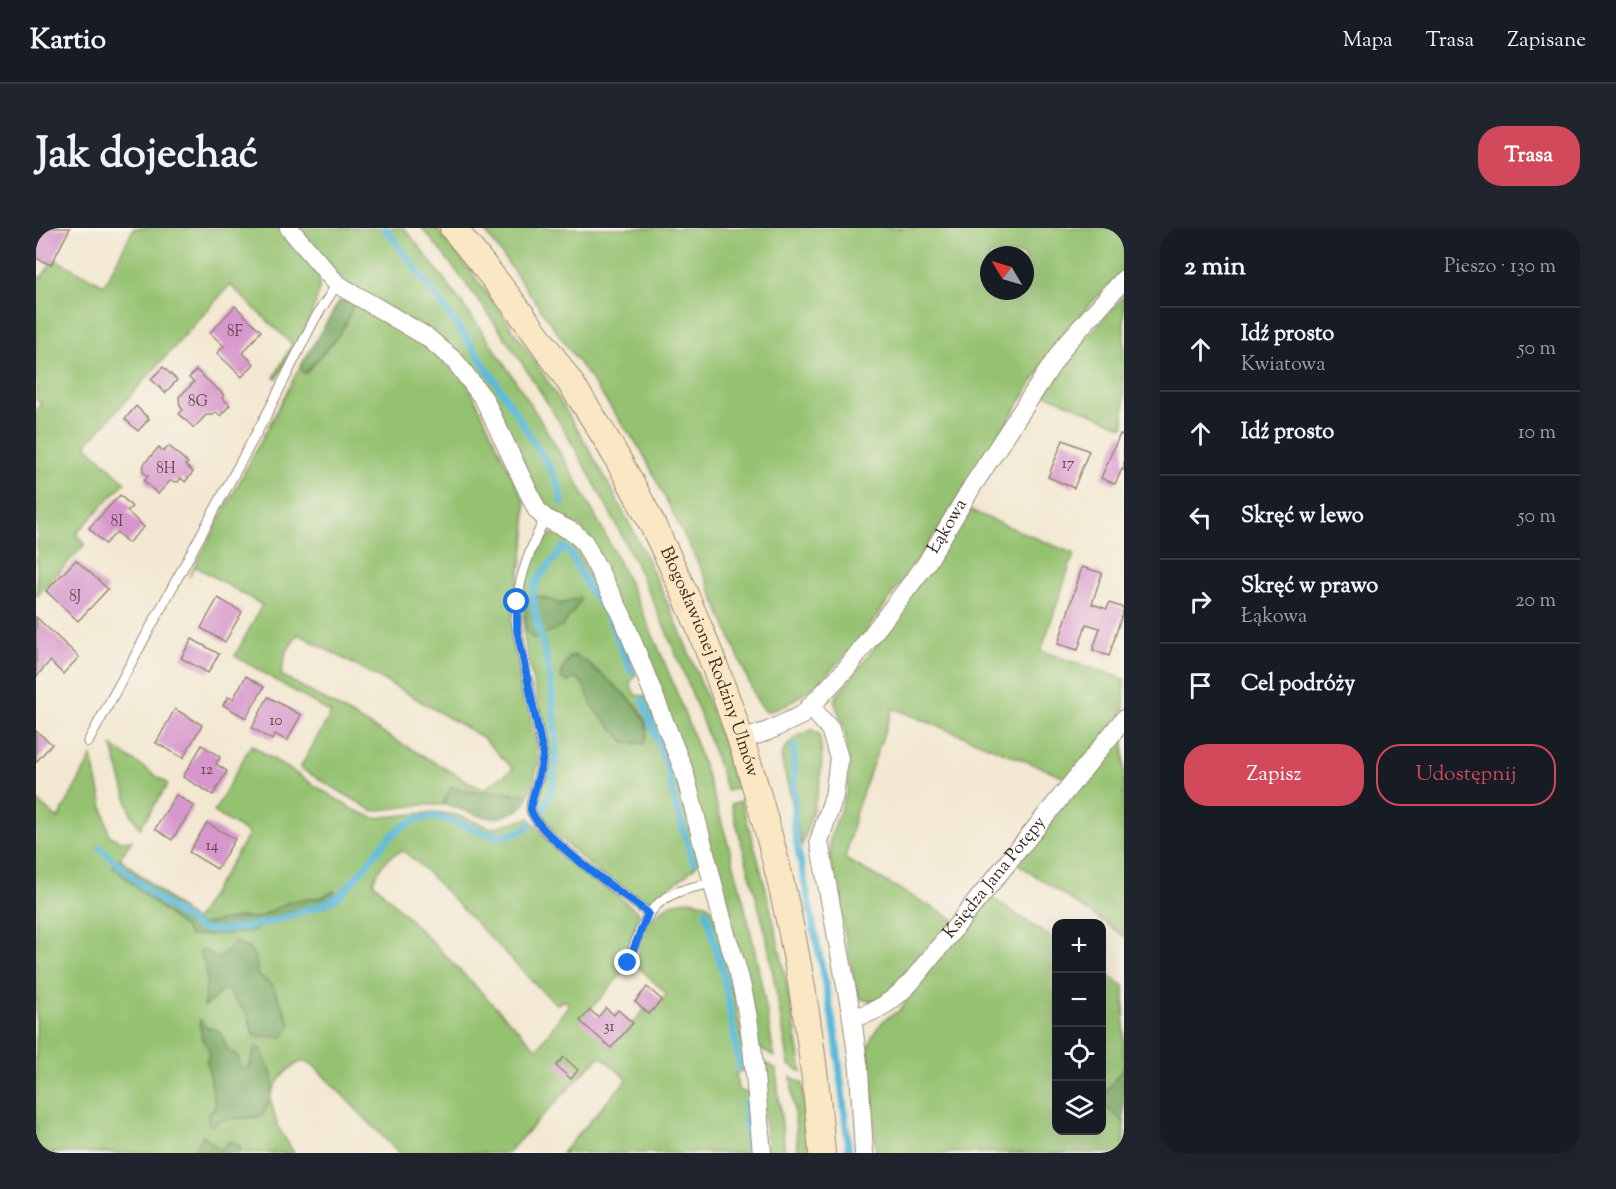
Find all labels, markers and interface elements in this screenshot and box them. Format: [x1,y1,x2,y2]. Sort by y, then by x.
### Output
text: Kartio [30,21,106,61]
text: Mapa [1343,26,1393,56]
text: Trasa [1426,26,1474,56]
text: Zapisane [1507,26,1586,56]
text: Jak dojechać [36,126,258,186]
button: Trasa [1478,126,1580,186]
north arrow [980,246,1034,300]
text: 2 min [1184,249,1246,286]
text: Pieszo · 130 m [1444,253,1556,282]
text: Idź prosto [1241,319,1334,351]
house number: 8F [227,322,244,343]
icon: ahead [1184,333,1217,366]
text: 50 m [1518,335,1556,364]
text: Kwiatowa [1241,351,1325,380]
house number: 8G [188,392,208,413]
icon: ahead [1184,417,1217,450]
text: Idź prosto [1241,417,1334,449]
text: 10 m [1518,419,1556,448]
house number: 17 [1062,454,1075,475]
house number: 8H [156,459,176,480]
street label: Łąkowa [922,495,975,559]
icon: left [1184,501,1217,534]
text: Skręć w lewo [1241,501,1364,533]
text: 50 m [1518,503,1556,532]
house number: 8I [111,512,123,533]
street label: Błogosławionej Rodziny Ulmów [652,542,765,781]
text: Skręć w prawo [1241,571,1378,603]
icon: right [1184,585,1217,618]
house number: 8J [69,587,81,608]
text: 20 m [1515,587,1556,616]
route start [503,588,529,614]
text: Łąkowa [1241,603,1307,632]
icon: arrive [1184,669,1217,702]
text: Cel podróży [1241,669,1355,701]
house number: 10 [270,711,283,732]
button: Zapisz [1184,744,1364,806]
button: Udostępnij [1376,744,1556,806]
house number: 12 [201,760,213,781]
street label: Księdza Jana Potępy [938,811,1053,945]
house number: 14 [206,836,219,857]
map controls [1052,919,1106,1135]
button: + [1052,919,1106,973]
route end [614,949,640,975]
button: − [1052,973,1106,1027]
house number: 31 [603,1017,615,1038]
button: locate [1052,1027,1106,1081]
button: layers [1052,1081,1106,1135]

